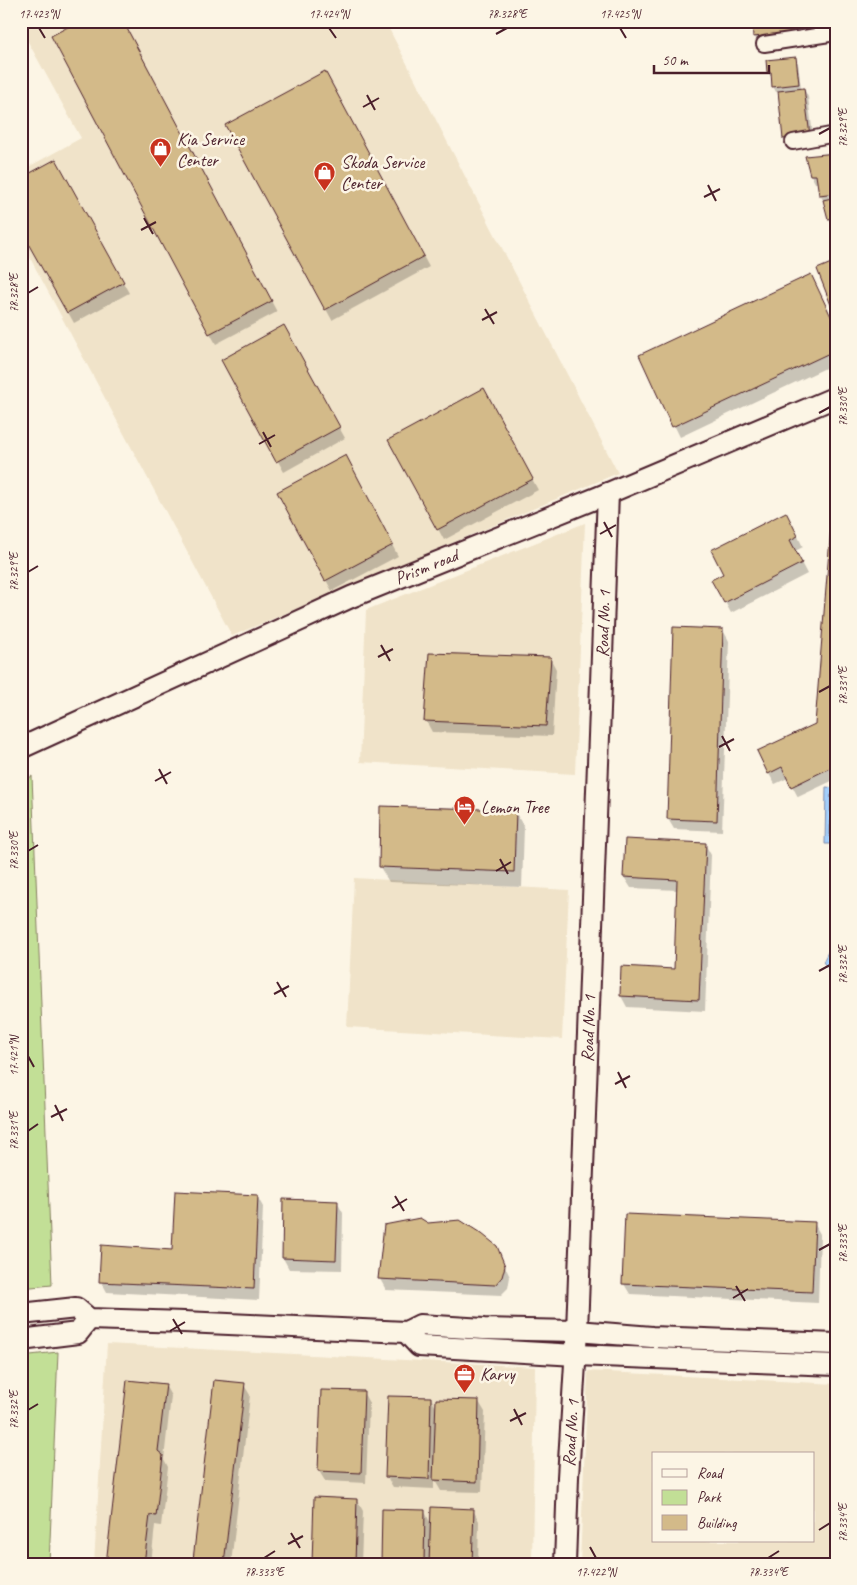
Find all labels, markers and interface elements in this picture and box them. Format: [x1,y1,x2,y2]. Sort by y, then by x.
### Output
text: 17.423°N [19,6,61,22]
text: 17.424°N [309,6,351,22]
text: 78.328°E [487,6,528,22]
text: 17.425°N [600,6,642,22]
scale bar [654,42,770,74]
text: 50 m [662,51,689,70]
text: 78.329°E [835,107,851,148]
place label: Kia Service Center [177,128,245,171]
shop icon: Kia Service Center [149,137,173,168]
place label: Skoda Service Center [341,151,426,194]
shop icon: Skoda Service Center [313,160,337,191]
text: 78.328°E [6,272,22,313]
text: 78.330°E [835,386,851,427]
street label: Prism road [391,543,464,589]
text: 78.329°E [6,551,22,592]
street label: Road No. 1 [591,589,615,658]
text: 78.331°E [835,665,851,706]
hotel icon: Lemon Tree [453,795,477,826]
place label: Lemon Tree [481,796,550,818]
text: 78.330°E [6,830,22,871]
text: 78.332°E [835,944,851,985]
street label: Road No. 1 [576,994,600,1062]
text: 17.421°N [6,1034,22,1076]
text: 78.331°E [6,1110,22,1151]
text: 78.333°E [835,1223,851,1264]
office icon: Karvy [452,1362,476,1393]
place label: Karvy [480,1363,517,1385]
text: 78.332°E [6,1389,22,1430]
street label: Road No. 1 [558,1398,584,1467]
legend [652,1452,814,1542]
text: Road [697,1464,724,1483]
text: Park [697,1488,722,1507]
text: 78.334°E [835,1502,851,1543]
text: Building [697,1514,737,1533]
text: 78.333°E [244,1564,285,1580]
text: 17.422°N [576,1564,618,1580]
text: 78.334°E [748,1564,789,1580]

